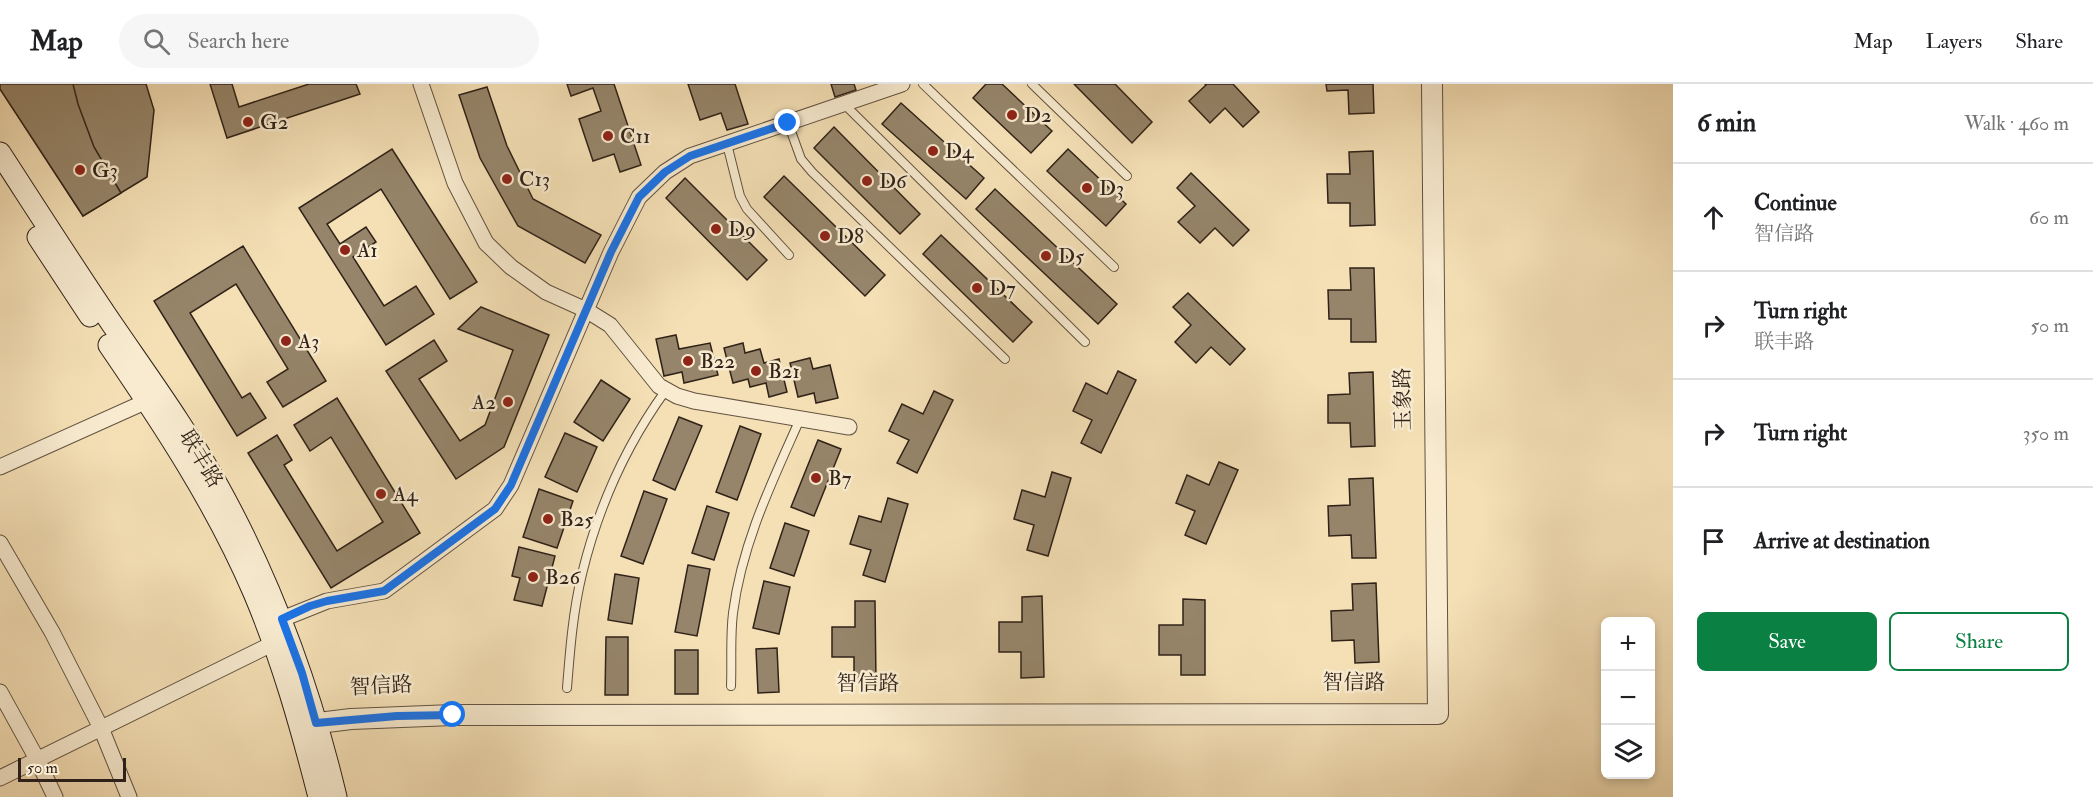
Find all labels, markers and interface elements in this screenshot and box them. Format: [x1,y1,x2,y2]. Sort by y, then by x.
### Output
search box [119,14,539,68]
text: Map [30,24,83,59]
icon: search [140,25,173,58]
text: Search here [188,27,289,55]
text: Map [1853,28,1893,55]
text: Layers [1926,28,1982,55]
text: Share [2015,28,2063,55]
place label: D2 [1024,102,1052,129]
text: 6 min [1697,107,1756,139]
marker: D2 [1005,108,1019,122]
place label: G2 [260,109,288,136]
route end [774,109,800,135]
text: Walk · 460 m [1964,111,2069,136]
marker: G2 [241,115,255,129]
place label: C11 [620,123,650,150]
marker: C11 [601,129,615,143]
place label: D4 [945,138,975,165]
marker: D4 [926,144,940,158]
place label: G3 [92,157,118,184]
marker: G3 [73,163,87,177]
place label: C13 [519,166,550,193]
place label: D6 [879,168,908,195]
marker: C13 [500,172,514,186]
marker: D6 [860,174,874,188]
place label: D3 [1099,175,1124,202]
marker: D3 [1080,181,1094,195]
text: Continue [1754,189,1837,217]
icon: ahead [1697,201,1730,234]
text: 60 m [2029,205,2069,230]
place label: D9 [728,216,756,243]
text: 智信路 [1754,221,1814,246]
marker: D9 [709,222,723,236]
place label: D8 [837,223,864,250]
marker: D8 [818,229,832,243]
place label: A1 [356,237,378,264]
marker: A1 [338,243,352,257]
place label: D5 [1058,243,1085,270]
marker: D5 [1039,249,1053,263]
place label: D7 [989,275,1016,302]
marker: D7 [970,281,984,295]
text: Turn right [1754,297,1847,325]
icon: right [1697,309,1730,342]
text: 50 m [2030,313,2069,338]
place label: A3 [297,328,319,355]
text: 联丰路 [1754,329,1814,354]
marker: A3 [279,334,293,348]
place label: B22 [700,348,735,375]
marker: B22 [681,354,695,368]
place label: B21 [768,358,800,385]
marker: B21 [749,364,763,378]
street label: 玉象路 [1389,367,1417,431]
place label: A2 [471,389,496,416]
marker: A2 [501,395,515,409]
icon: right [1697,417,1730,450]
text: Turn right [1754,419,1847,447]
text: 350 m [2023,421,2069,446]
street label: 联丰路 [173,425,229,493]
place label: B7 [828,465,852,492]
marker: B7 [809,471,823,485]
place label: A4 [392,481,419,508]
marker: A4 [374,487,388,501]
place label: B25 [560,506,594,533]
marker: B25 [541,512,555,526]
icon: arrive [1697,525,1730,558]
text: Arrive at destination [1754,527,1930,555]
place label: B26 [545,564,581,591]
marker: B26 [526,570,540,584]
button: Save [1697,612,1877,671]
button: Share [1889,612,2069,671]
map controls [1601,617,1655,779]
button: + [1601,617,1655,671]
street label: 智信路 [1323,669,1386,696]
street label: 智信路 [837,670,900,697]
street label: 智信路 [349,671,413,701]
button: − [1601,671,1655,725]
route start [439,701,465,727]
button: layers [1601,725,1655,779]
scale bar [18,755,126,782]
text: 50 m [27,758,58,778]

